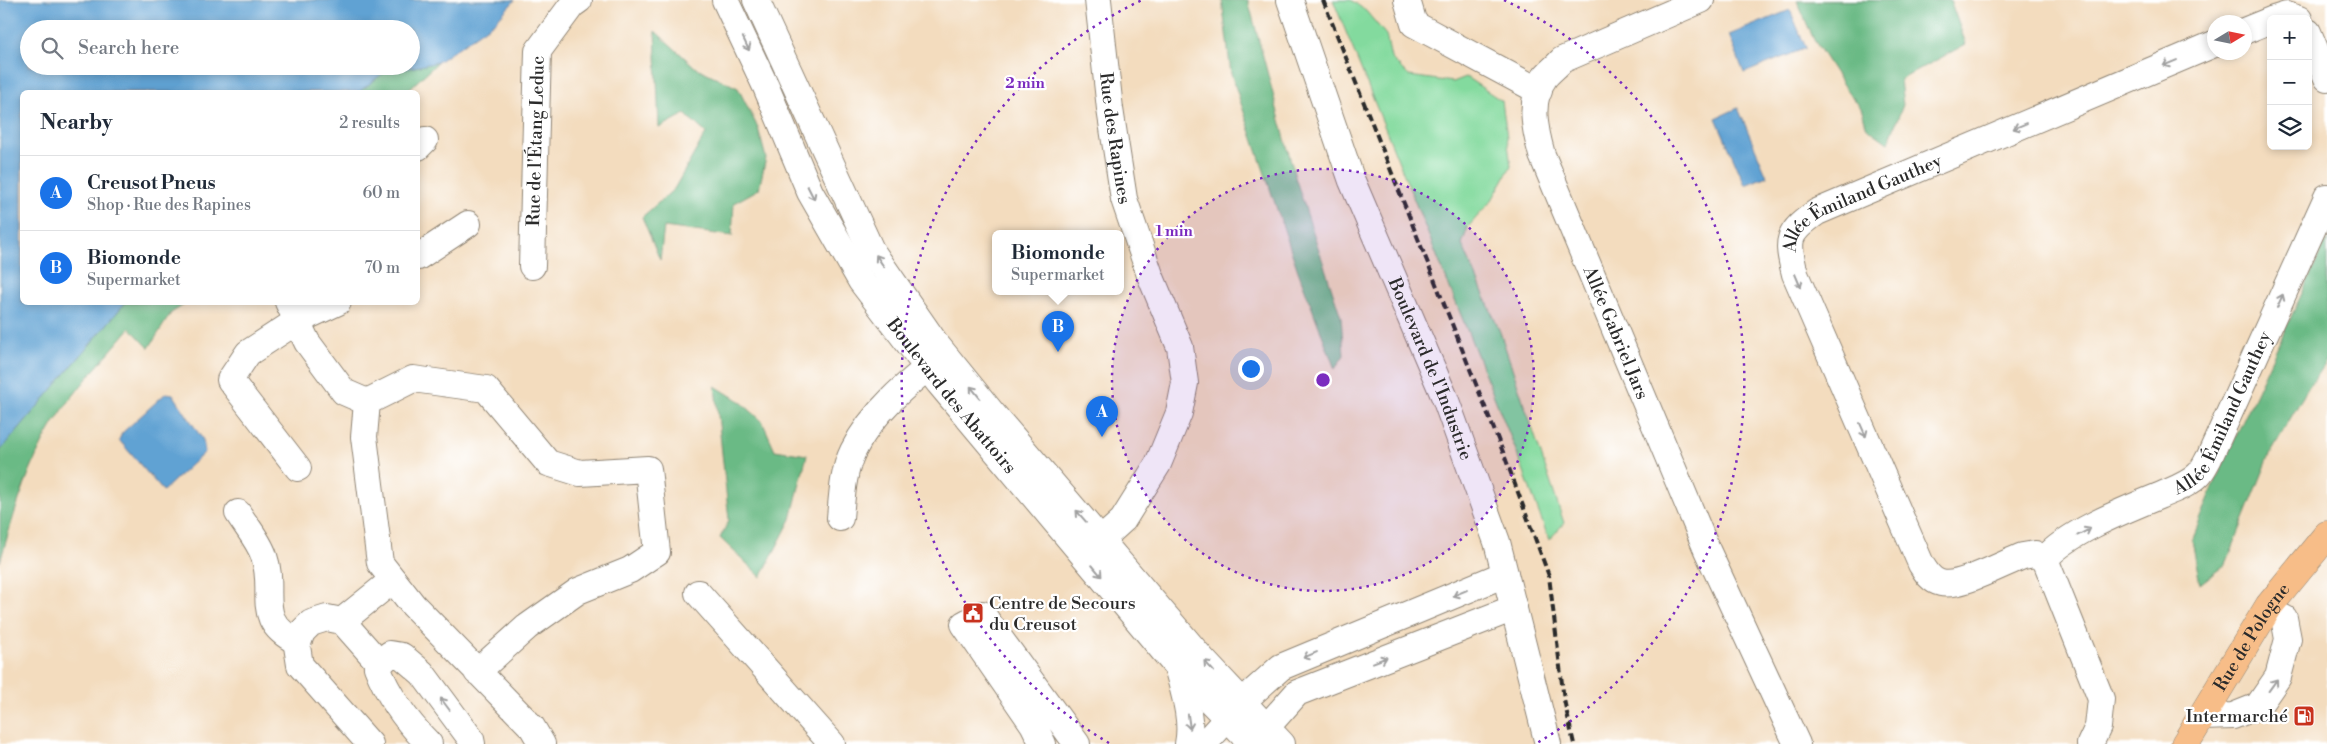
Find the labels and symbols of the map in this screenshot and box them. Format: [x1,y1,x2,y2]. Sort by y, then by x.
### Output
north arrow [2207,15,2252,60]
one-way arrow [741,36,751,51]
street label: Rue de l'Étang Leduc [522,55,549,227]
one-way arrow [2163,58,2178,68]
street label: Rue des Rapines [1095,71,1136,207]
text: 2 min [1005,74,1045,93]
one-way arrow [2013,122,2028,131]
street label: Allée Émiland Gauthey [1778,149,1945,253]
one-way arrow [807,185,816,200]
text: 1 min [1155,222,1193,241]
one-way arrow [875,255,885,269]
street label: Allée Gabriel Jars [1578,262,1654,403]
street label: Boulevard de l'Industrie [1383,273,1478,463]
one-way arrow [1793,273,1803,288]
one-way arrow [2275,294,2285,309]
pin: B [1042,311,1074,352]
street label: Boulevard des Abattoirs [881,313,1022,478]
street label: Allée Émiland Gauthey [2169,327,2276,500]
your location [1238,356,1264,382]
centre of rings [1314,371,1332,389]
one-way arrow [970,386,981,399]
pin: A [1086,396,1118,437]
one-way arrow [1858,422,1868,437]
one-way arrow [1075,510,1086,523]
one-way arrow [2076,526,2091,536]
one-way arrow [1092,564,1103,577]
street label: Rue de Pologne [2208,578,2295,695]
one-way arrow [1453,589,1468,598]
place label: Centre de Secours du Creusot [989,592,1136,636]
public building icon: Centre de Secours du Creusot [961,601,985,625]
one-way arrow [1303,651,1318,661]
one-way arrow [1372,655,1387,664]
one-way arrow [1203,660,1215,673]
one-way arrow [2268,678,2278,692]
one-way arrow [440,697,450,711]
fuel station icon: Intermarché [2292,704,2316,728]
place label: Intermarché [2186,705,2288,728]
one-way arrow [1184,714,1194,730]

